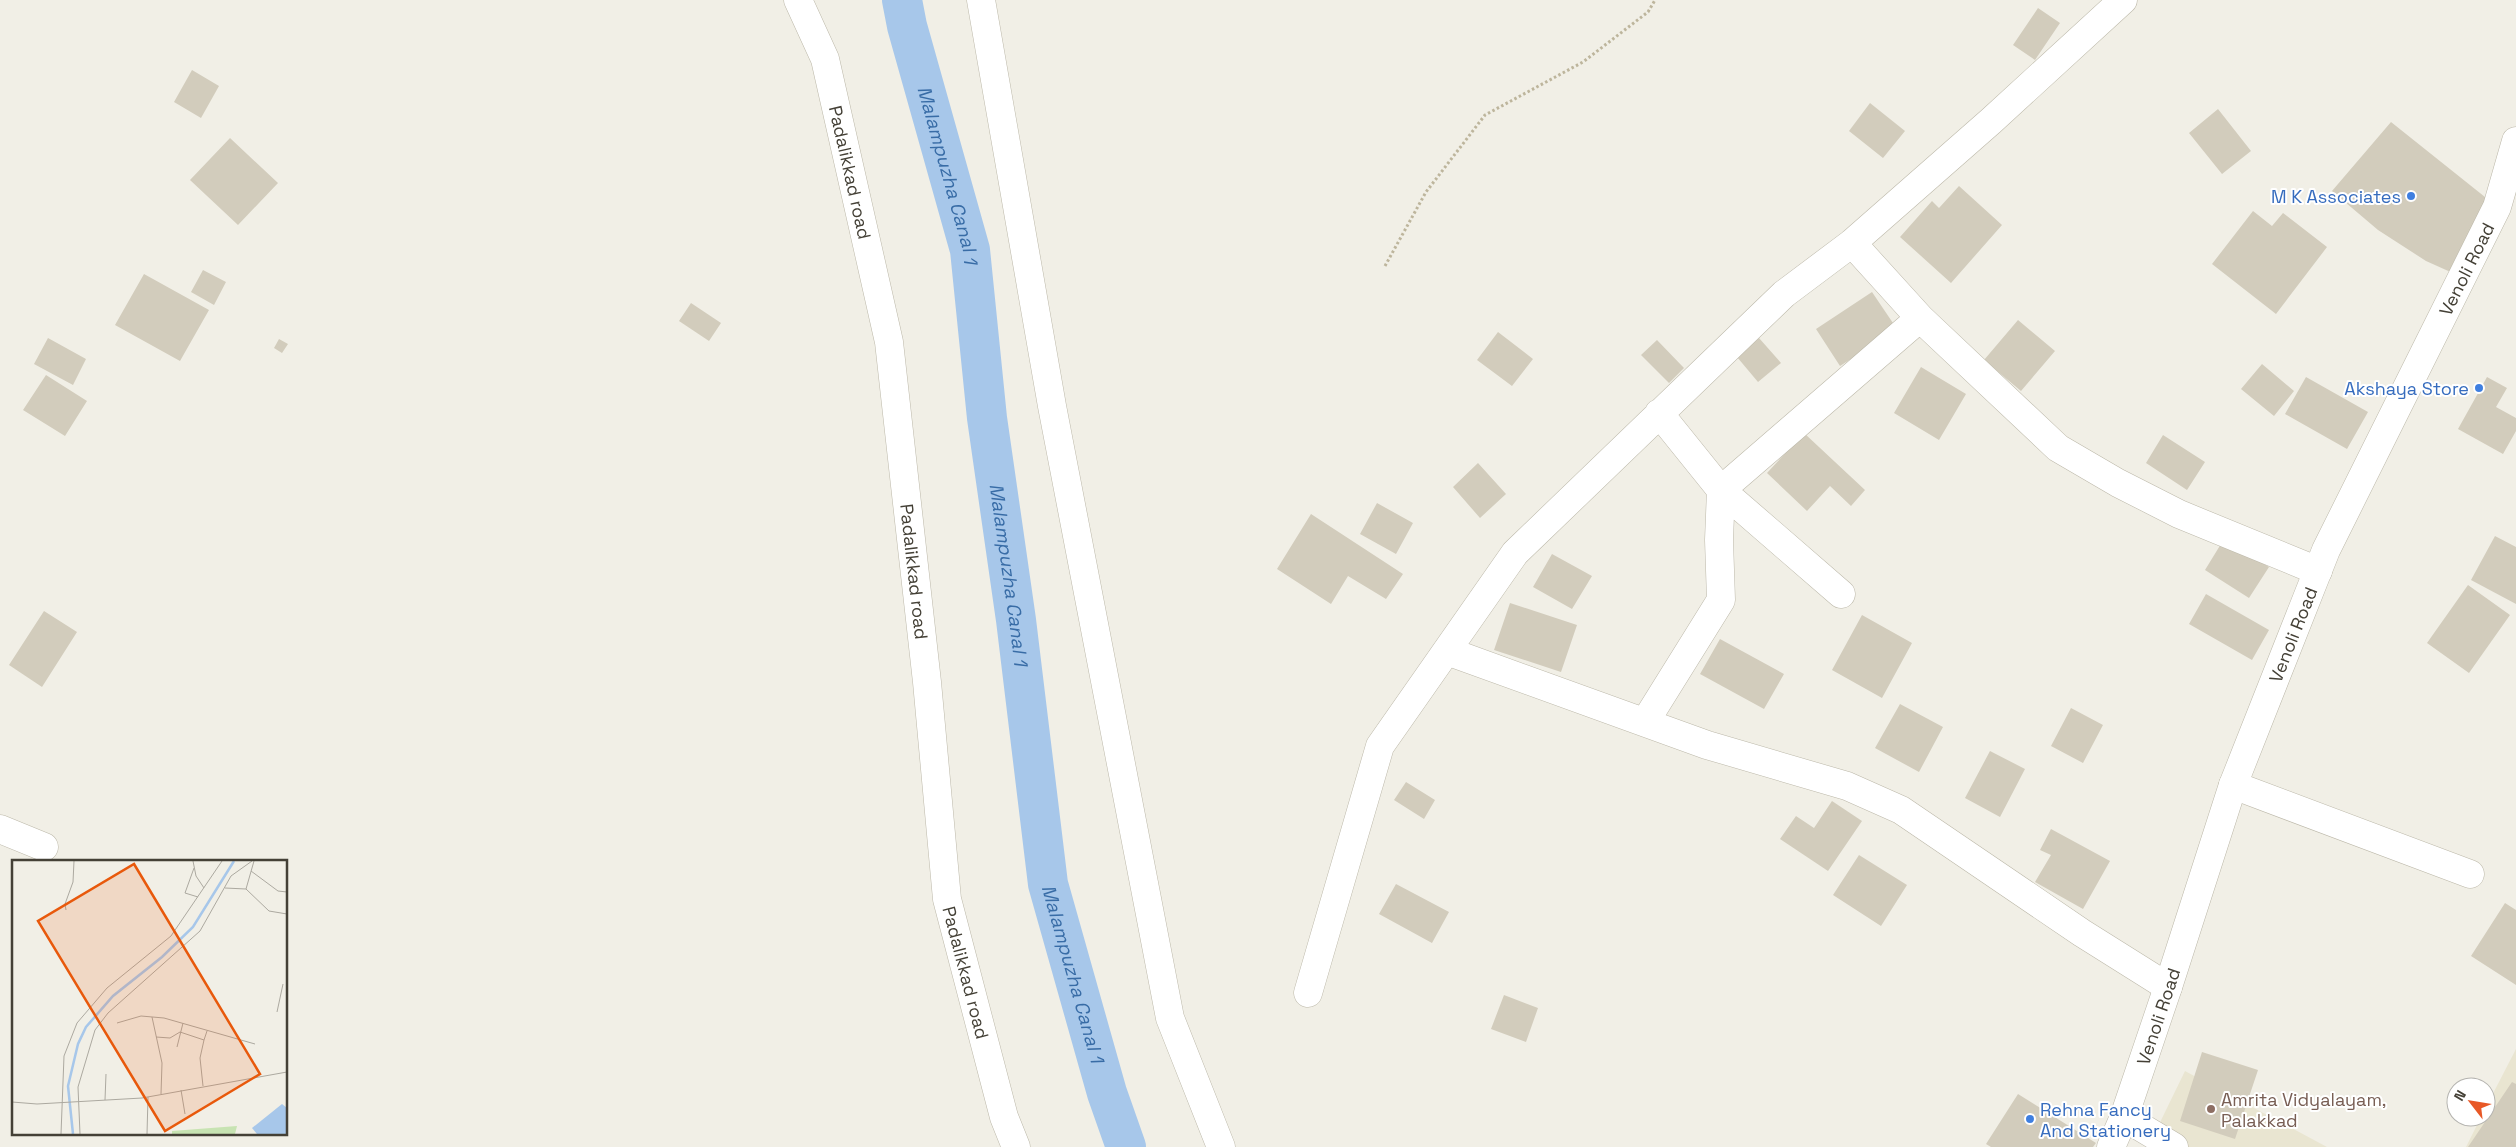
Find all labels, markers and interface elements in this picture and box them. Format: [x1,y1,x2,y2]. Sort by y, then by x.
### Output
water label: Malampuzha Canal 1 [912,83,984,267]
street label: Padalikkad road [824,103,877,241]
place label: M K Associates [2271,185,2401,208]
marker: M K Associates [2405,190,2417,202]
street label: Venoli Road [2433,219,2499,319]
place label: Akshaya Store [2344,377,2469,400]
marker: Akshaya Store [2473,382,2485,394]
water label: Malampuzha Canal 1 [984,482,1034,669]
street label: Padalikkad road [896,503,934,641]
street label: Venoli Road [2263,583,2322,686]
inset map [12,860,288,1134]
water label: Malampuzha Canal 1 [1036,882,1111,1067]
street label: Padalikkad road [938,904,995,1041]
street label: Venoli Road [2131,965,2185,1068]
north arrow [2446,1077,2496,1127]
text: N [2450,1087,2470,1104]
place label: Amrita Vidyalayam, Palakkad [2221,1088,2386,1132]
place label: Rehna Fancy And Stationery [2040,1098,2171,1142]
marker: Amrita Vidyalayam, Palakkad [2205,1103,2217,1115]
marker: Rehna Fancy And Stationery [2024,1113,2036,1125]

